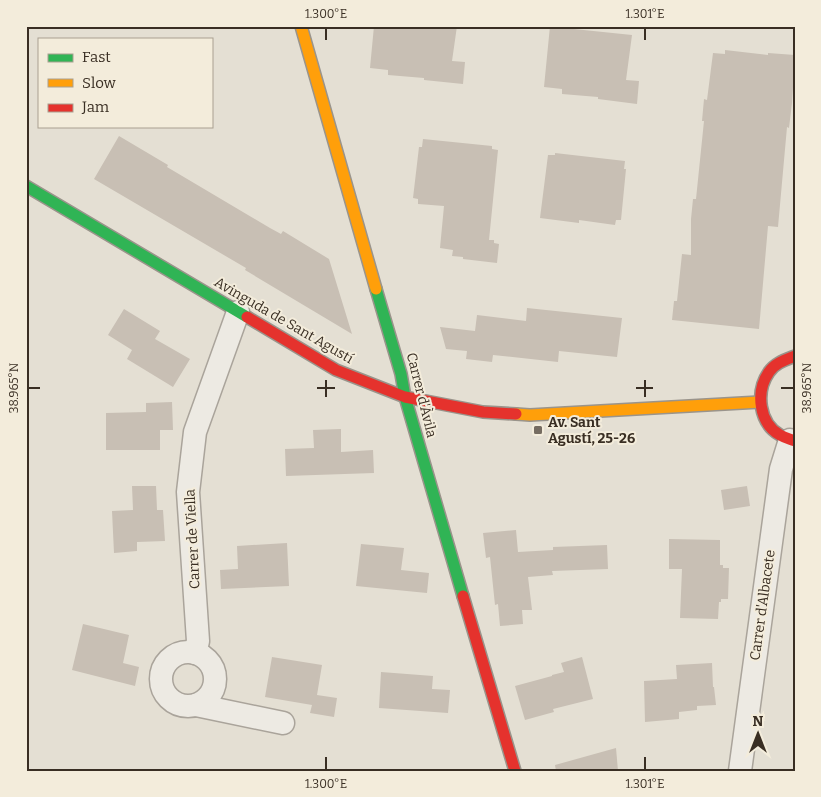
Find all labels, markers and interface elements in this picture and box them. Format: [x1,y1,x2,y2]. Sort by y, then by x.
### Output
text: 1.300°E [305,7,347,21]
text: 1.301°E [625,7,665,21]
legend [38,38,212,128]
text: Fast [82,48,111,66]
text: Slow [82,74,117,92]
text: Jam [81,98,110,116]
street label: Avinguda de Sant Agustí [211,274,357,368]
street label: Carrer d'Àvila [403,351,441,440]
text: 38.965°N [7,362,21,413]
text: 38.965°N [800,362,814,413]
place label: Av. Sant Agustí, 25-26 [548,414,635,447]
marker: Av. Sant Agustí, 25-26 [532,424,544,436]
street label: Carrer de Viella [181,488,204,589]
street label: Carrer d'Albacete [746,549,779,661]
north arrow [734,710,784,760]
text: N [753,713,764,730]
text: 1.300°E [305,777,347,791]
text: 1.301°E [625,777,665,791]

